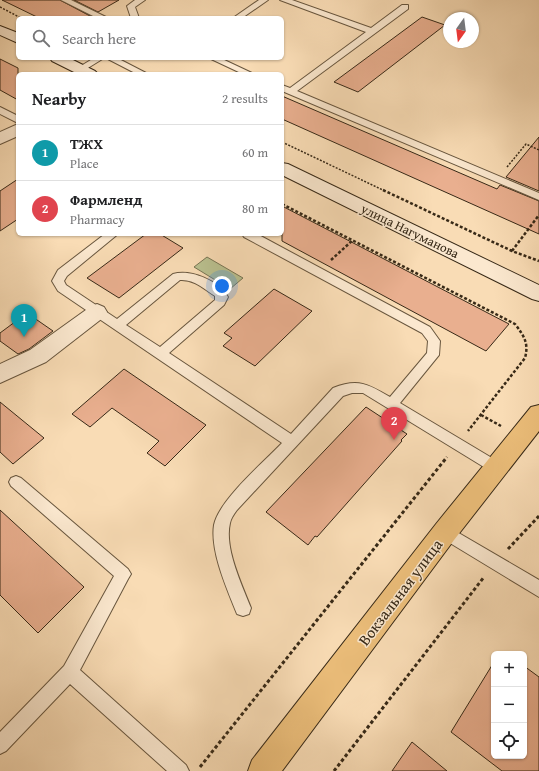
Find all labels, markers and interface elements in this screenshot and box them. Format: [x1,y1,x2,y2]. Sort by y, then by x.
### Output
north arrow [443,12,479,48]
search box [16,16,284,60]
icon: search [30,27,52,49]
text: Search here [62,28,136,49]
text: Nearby [32,86,86,111]
text: 2 results [222,89,268,108]
text: ТЖХ [70,133,103,154]
text: 1 [42,143,48,162]
text: 60 m [242,143,268,162]
text: Place [70,154,99,173]
text: Фармленд [70,189,142,210]
text: 2 [42,199,48,218]
text: 80 m [242,199,268,218]
street label: улица Нагуманова [357,199,463,263]
text: Pharmacy [70,210,125,229]
your location [212,276,232,296]
pin: 1 [11,304,37,337]
pin: 2 [381,407,407,440]
street label: Вокзальная улица [352,533,448,650]
map controls [491,651,527,759]
button: + [491,651,527,687]
button: − [491,687,527,723]
button: locate [491,723,527,759]

